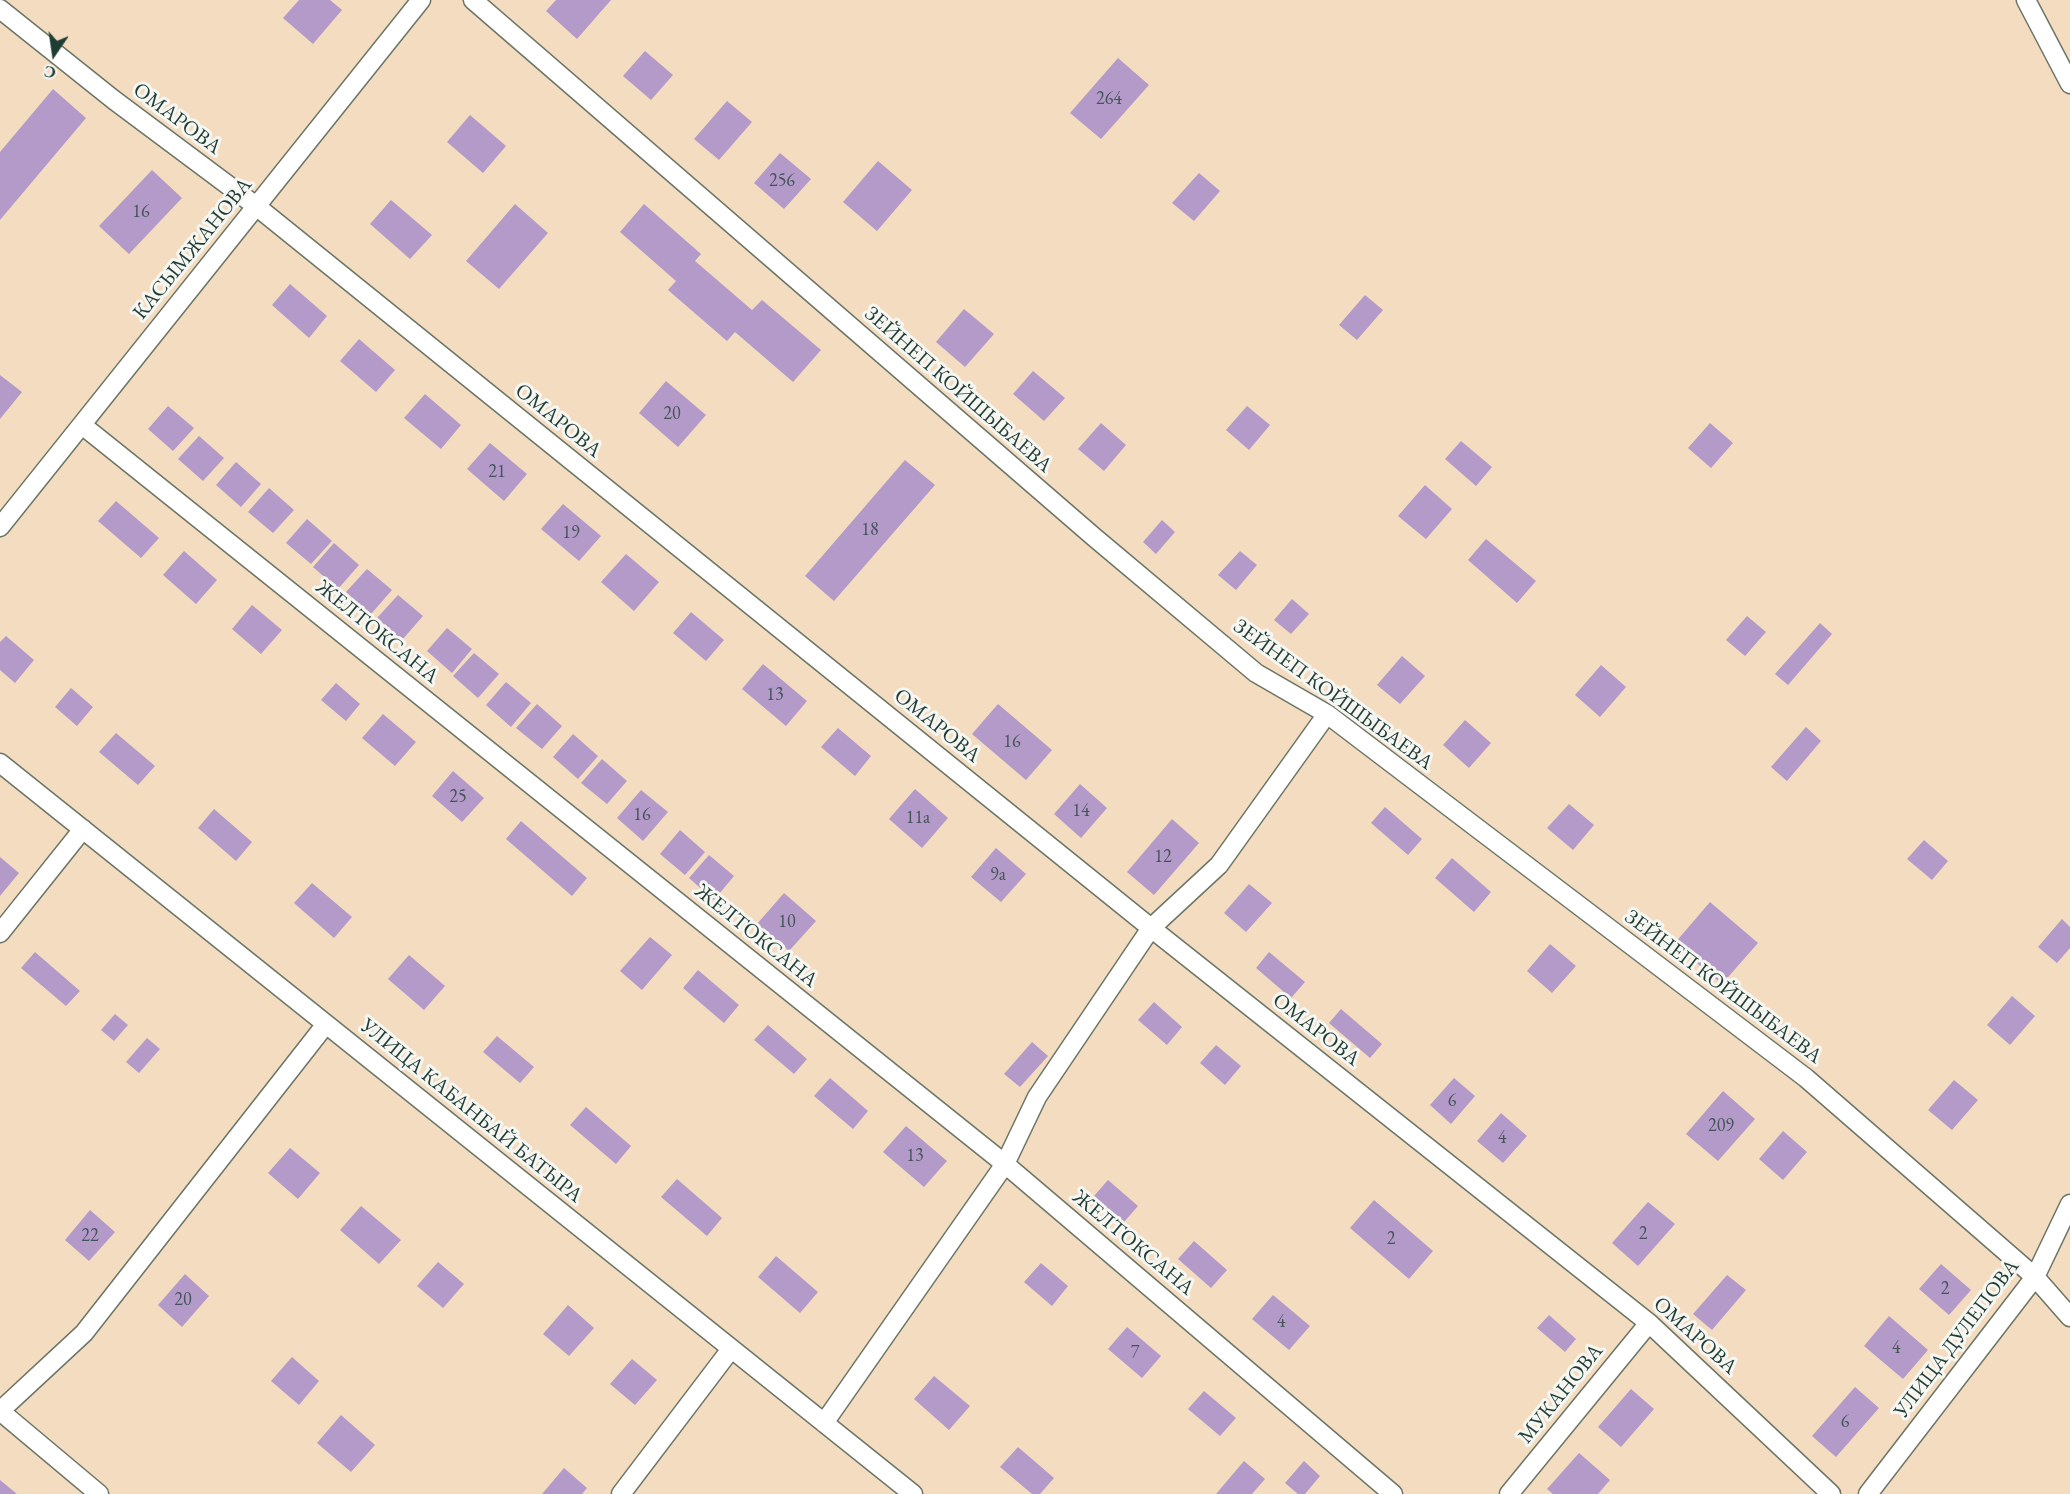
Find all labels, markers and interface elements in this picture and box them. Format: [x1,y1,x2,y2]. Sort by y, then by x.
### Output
north arrow [24,24,84,84]
text: С [42,61,58,84]
street label: ОМАРОВА [128,78,226,160]
house number: 264 [1096,88,1122,110]
house number: 256 [769,170,795,192]
street label: КАСЫМЖАНОВА [128,173,258,325]
house number: 16 [132,201,150,223]
street label: ЗЕЙНЕП КОЙШЫБАЕВА [859,302,1057,478]
street label: ОМАРОВА [510,378,606,464]
house number: 20 [663,403,681,425]
house number: 21 [488,461,506,483]
house number: 18 [861,519,879,541]
house number: 19 [562,522,580,544]
street label: ЖЕЛТОКСАНА [310,575,444,689]
street label: ЗЕЙНЕП КОЙШЫБАЕВА [1228,614,1438,776]
street label: ОМАРОВА [889,683,985,769]
house number: 13 [766,684,784,706]
house number: 16 [1003,731,1021,753]
house number: 25 [449,786,467,808]
house number: 14 [1072,800,1090,822]
house number: 16 [633,804,651,826]
house number: 11а [906,807,930,829]
house number: 12 [1154,846,1172,868]
house number: 9а [990,864,1006,886]
street label: ЖЕЛТОКСАНА [689,879,823,993]
street label: ЗЕЙНЕП КОЙШЫБАЕВА [1619,905,1827,1069]
house number: 10 [778,911,796,933]
street label: ОМАРОВА [1267,988,1365,1072]
street label: УЛИЦА КАБАНБАЙ БАТЫРА [355,1014,587,1208]
house number: 6 [1448,1090,1456,1112]
house number: 209 [1708,1115,1734,1137]
house number: 4 [1498,1127,1506,1149]
house number: 13 [906,1145,924,1167]
street label: ЖЕЛТОКСАНА [1067,1185,1199,1301]
house number: 2 [1639,1223,1647,1245]
house number: 22 [81,1225,99,1247]
house number: 2 [1387,1228,1395,1250]
street label: УЛИЦА ДУЛЕПОВА [1889,1255,2025,1423]
house number: 2 [1941,1278,1949,1300]
house number: 20 [174,1289,192,1311]
street label: ОМАРОВА [1648,1292,1742,1380]
house number: 4 [1277,1311,1285,1333]
house number: 4 [1892,1337,1900,1359]
street label: МУКАНОВА [1513,1339,1609,1449]
house number: 7 [1131,1342,1139,1364]
house number: 6 [1841,1411,1849,1433]

